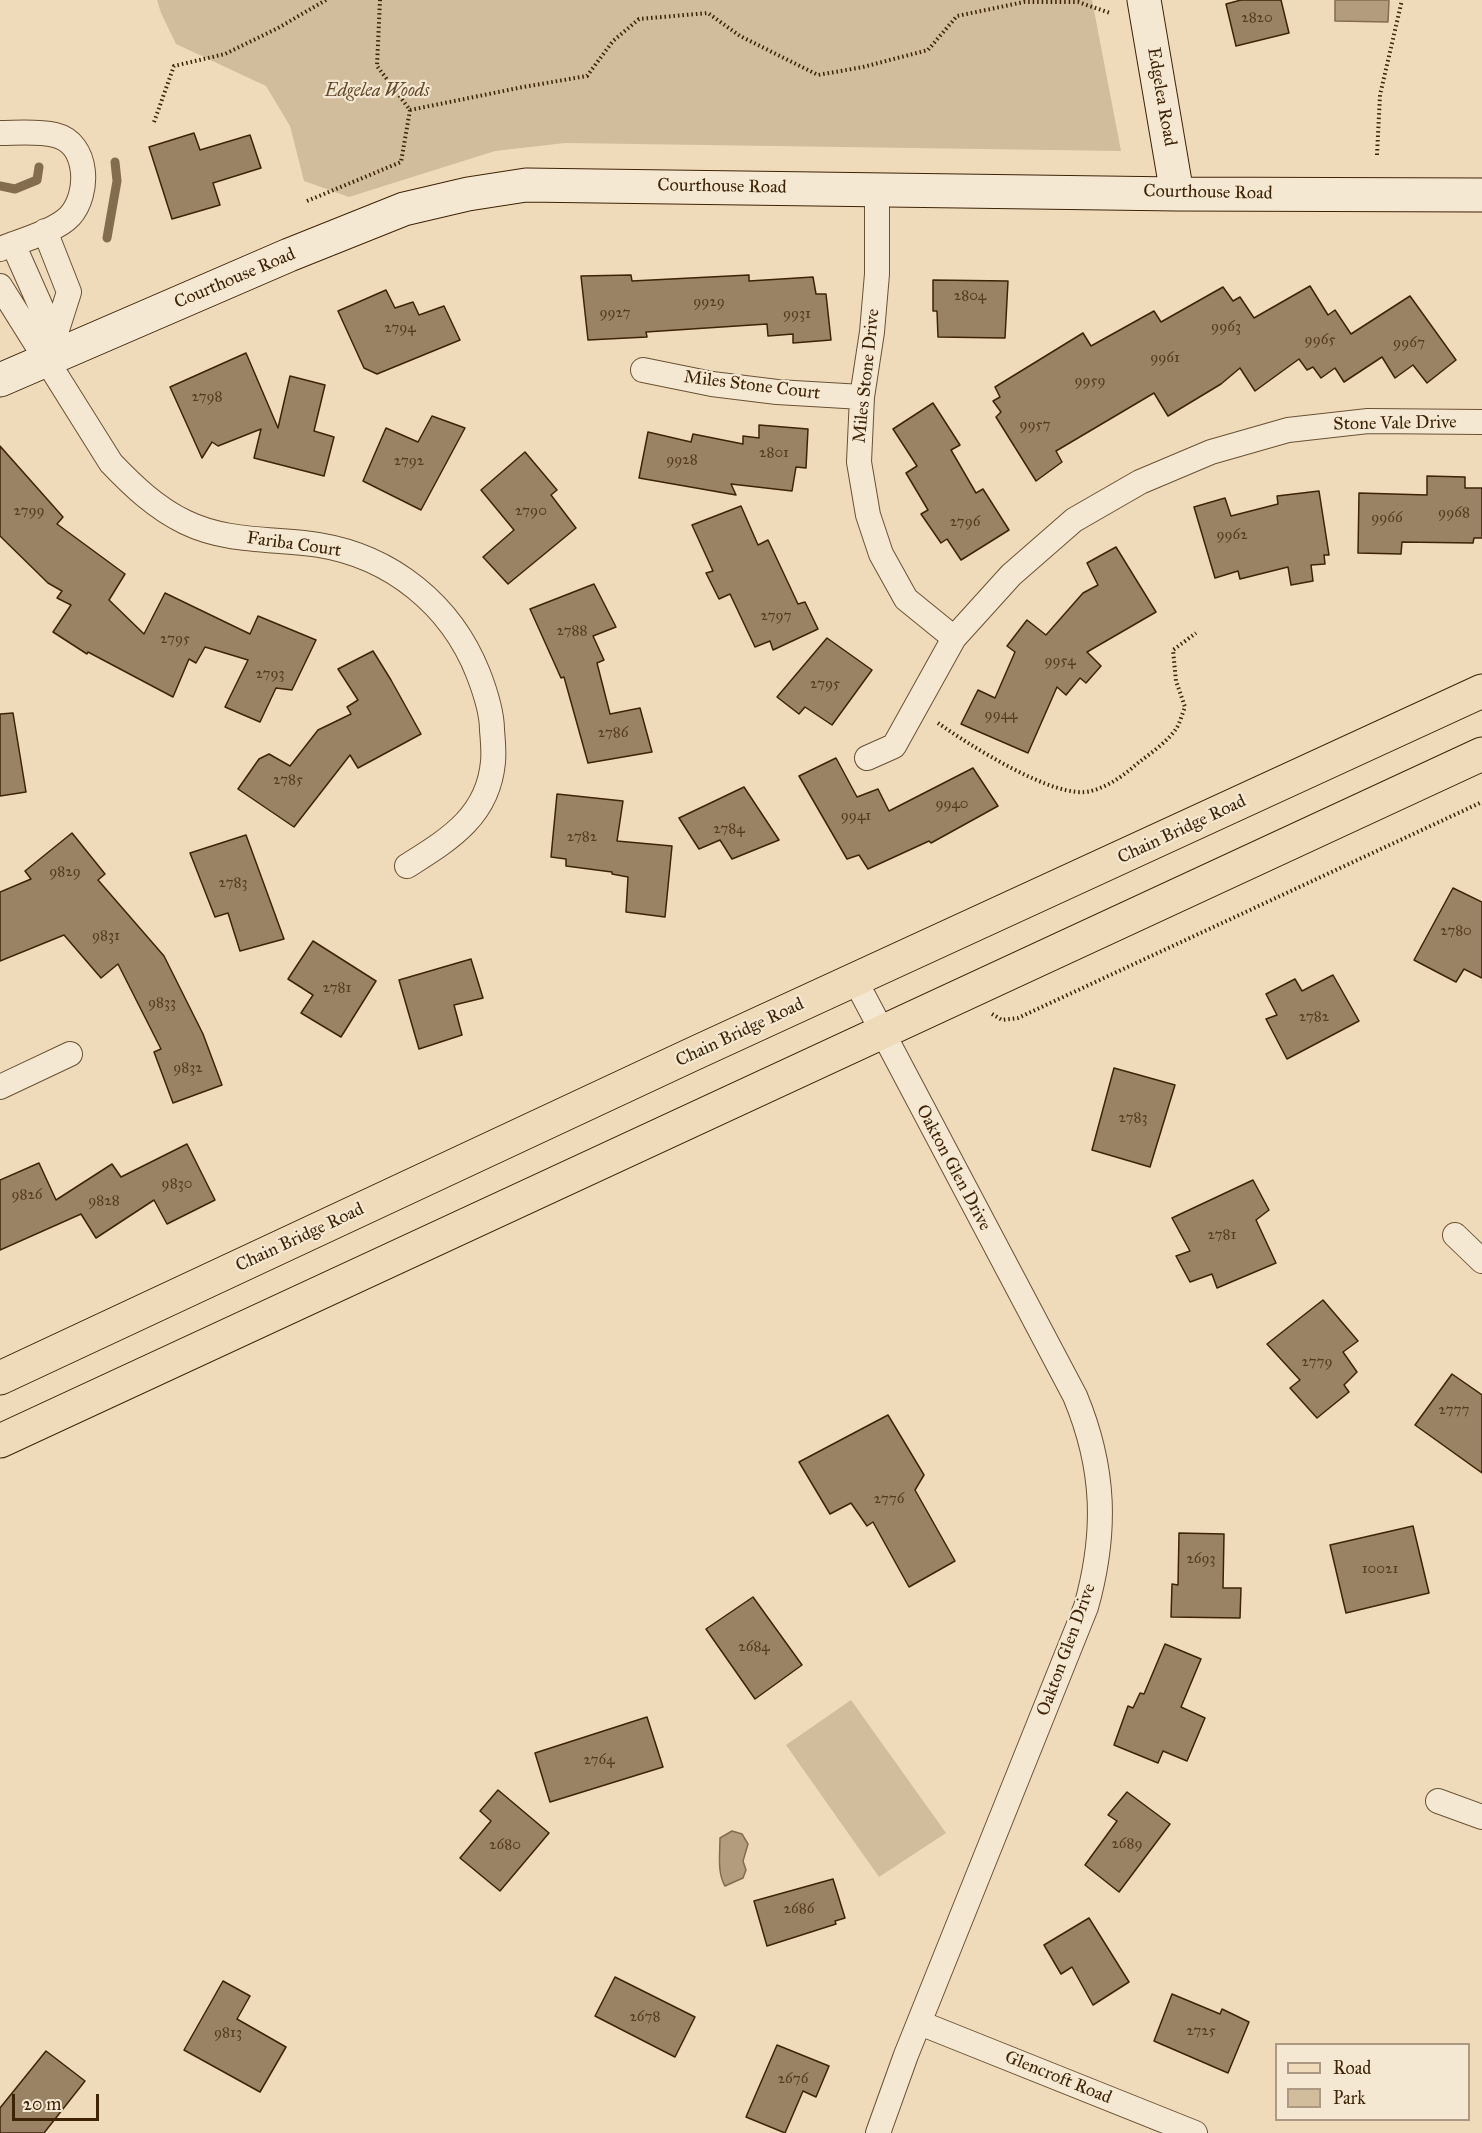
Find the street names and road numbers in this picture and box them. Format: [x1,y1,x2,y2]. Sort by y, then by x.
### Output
street label: Edgelea Road [1142,46,1180,148]
street label: Courthouse Road [657,175,787,199]
street label: Courthouse Road [1143,181,1273,205]
street label: Courthouse Road [171,244,299,314]
street label: Miles Stone Drive [849,308,885,444]
street label: Miles Stone Court [682,367,822,405]
street label: Stone Vale Drive [1333,412,1457,436]
street label: Fariba Court [245,528,343,562]
street label: Chain Bridge Road [1114,791,1250,869]
street label: Chain Bridge Road [672,994,808,1072]
street label: Oakton Glen Drive [911,1101,995,1235]
street label: Chain Bridge Road [232,1199,368,1277]
street label: Oakton Glen Drive [1033,1581,1101,1719]
street label: Glencroft Road [1001,2047,1115,2109]

